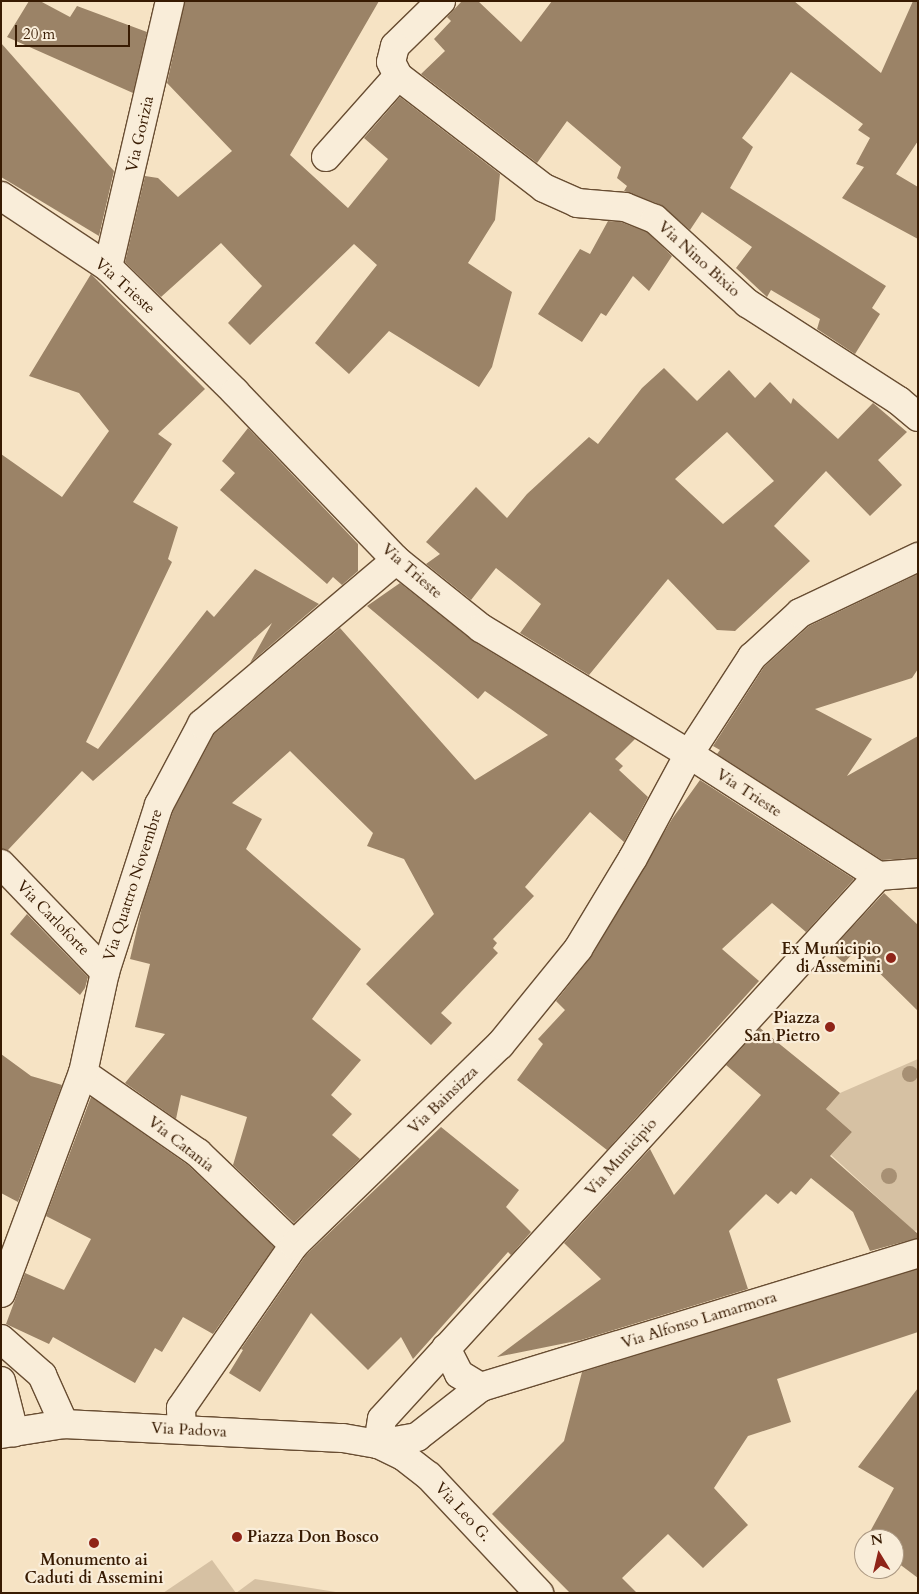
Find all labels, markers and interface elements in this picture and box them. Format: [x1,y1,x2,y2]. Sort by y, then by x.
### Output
scale bar [18,15,132,47]
text: 20 m [23,24,55,44]
street label: Via Gorizia [122,94,158,174]
street label: Via Nino Bixio [654,217,744,301]
street label: Via Trieste [91,254,159,318]
street label: Via Trieste [378,539,446,603]
street label: Via Trieste [713,765,785,821]
street label: Via Quattro Novembre [99,807,167,963]
street label: Via Carloforte [12,876,94,960]
place label: Ex Municipio di Assemini [781,939,881,977]
marker: Ex Municipio di Assemini [885,952,897,964]
place label: Piazza San Pietro [745,1008,820,1046]
marker: Piazza San Pietro [824,1021,836,1033]
street label: Via Bainsizza [404,1062,482,1138]
street label: Via Catania [144,1112,218,1176]
street label: Via Municipio [581,1114,661,1200]
street label: Via Alfonso Lamarmora [619,1287,779,1353]
street label: Via Padova [151,1418,227,1442]
street label: Via Leo G. [431,1478,495,1546]
place label: Piazza Don Bosco [247,1527,379,1547]
north arrow [854,1529,904,1579]
text: N [869,1529,884,1550]
marker: Piazza Don Bosco [231,1531,243,1543]
marker: Monumento ai Caduti di Assemini [88,1537,100,1549]
place label: Monumento ai Caduti di Assemini [25,1550,163,1588]

